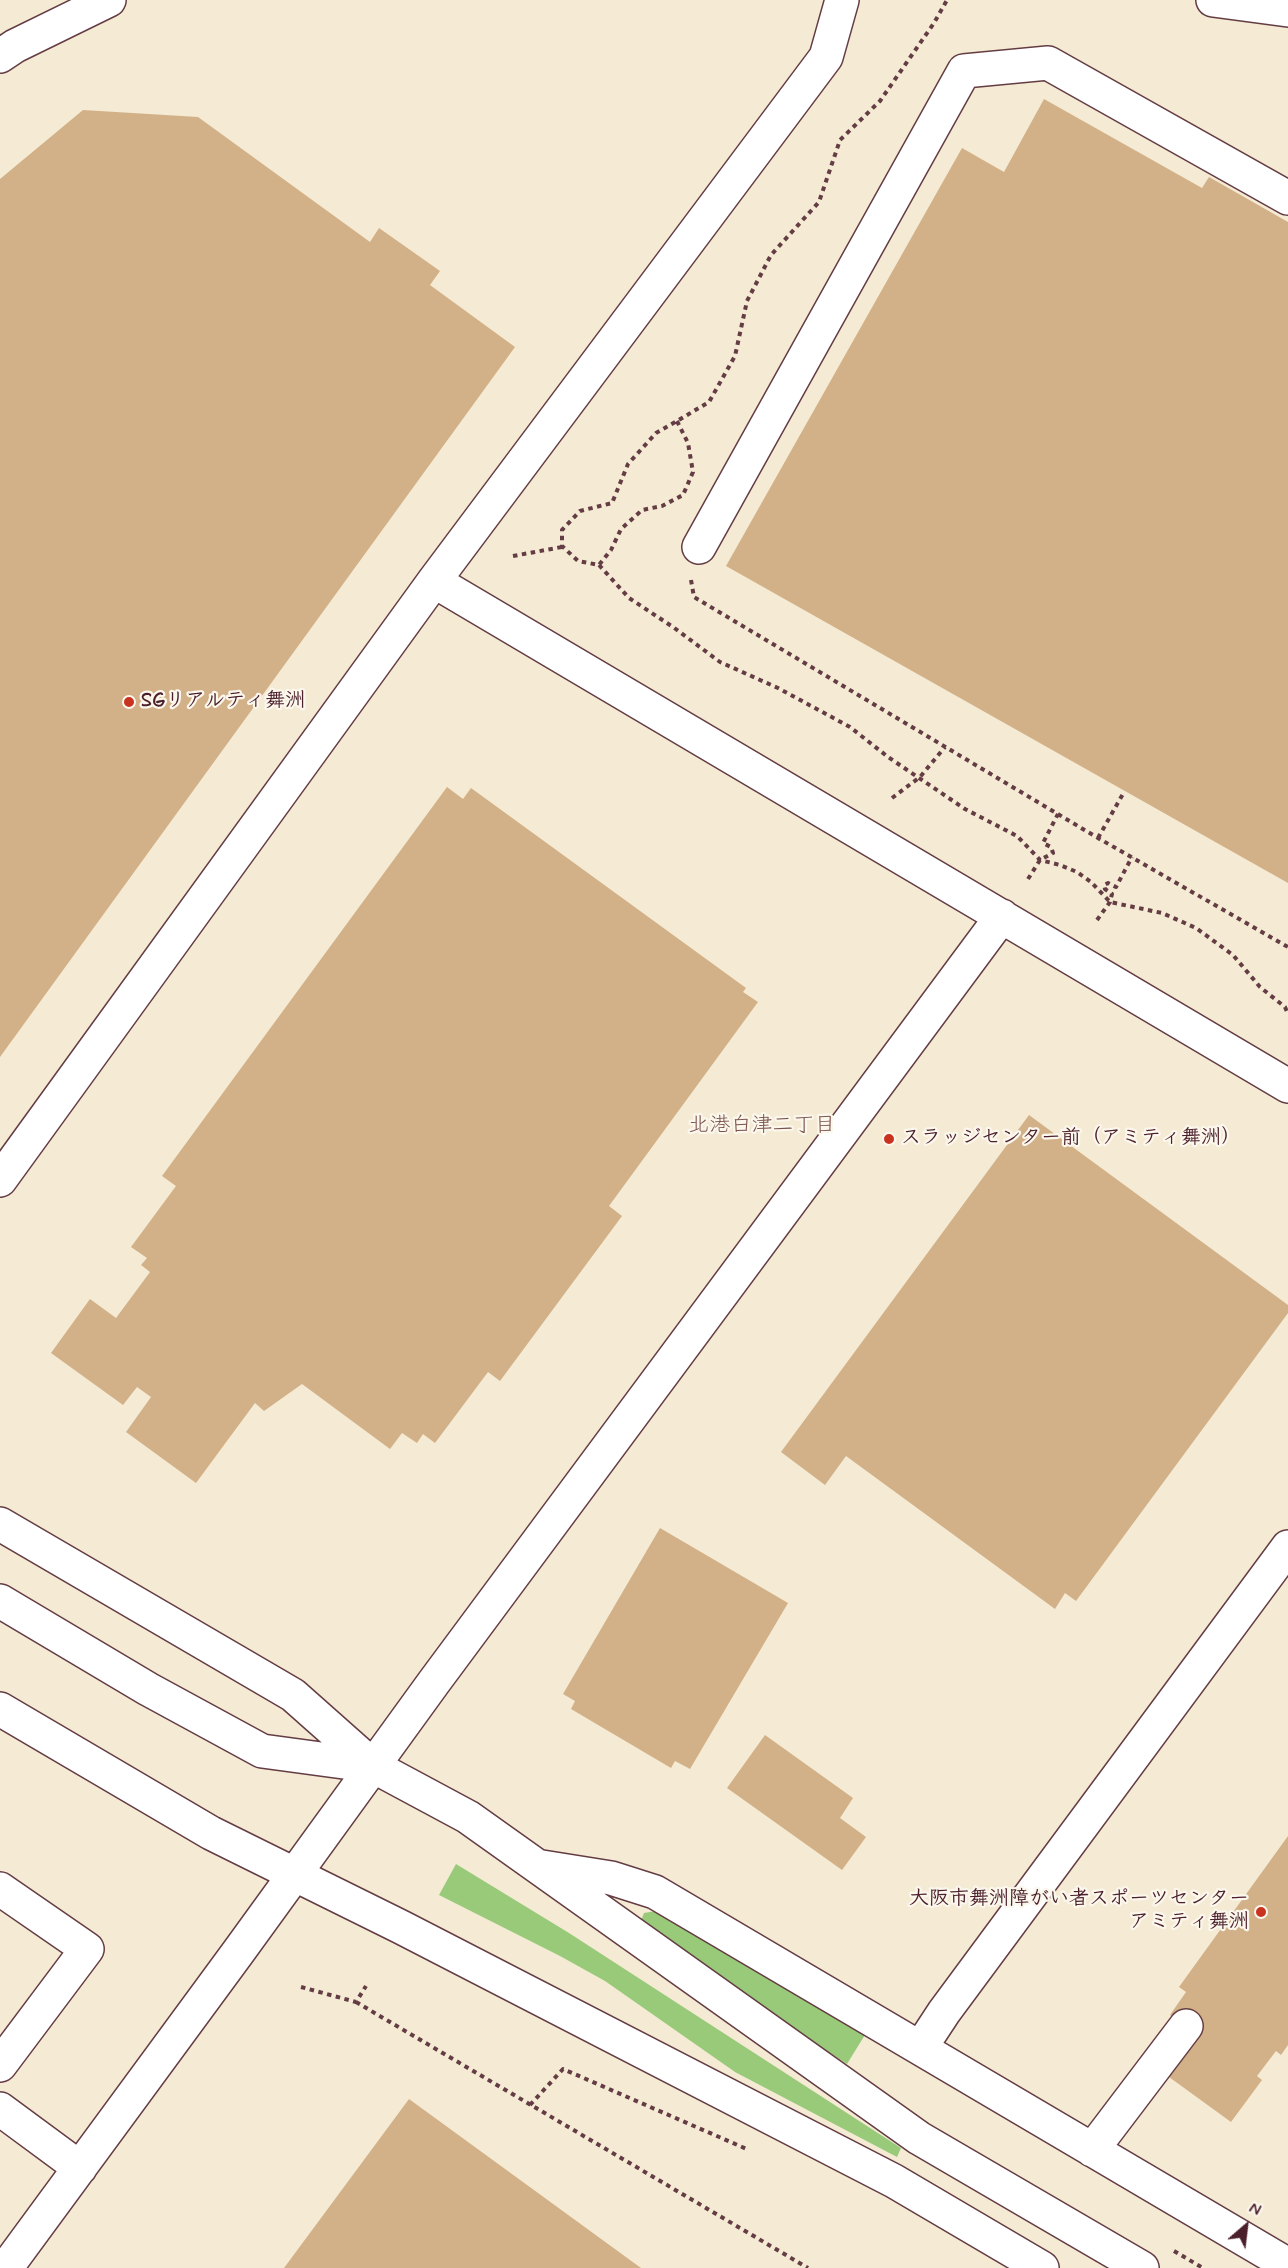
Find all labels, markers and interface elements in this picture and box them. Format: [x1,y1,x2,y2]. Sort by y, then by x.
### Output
place label: SGリアルティ舞洲 [141,690,305,714]
marker: SGリアルティ舞洲 [122,695,136,709]
district label: 北港白津二丁目 [689,1114,835,1140]
place label: スラッジセンター前（アミティ舞洲） [901,1127,1241,1151]
marker: スラッジセンター前（アミティ舞洲） [882,1132,896,1146]
place label: 大阪市舞洲障がい者スポーツセンター アミティ舞洲 [909,1888,1249,1935]
marker: 大阪市舞洲障がい者スポーツセンター アミティ舞洲 [1254,1905,1268,1919]
north arrow [1216,2196,1276,2256]
text: N [1245,2198,1264,2221]

